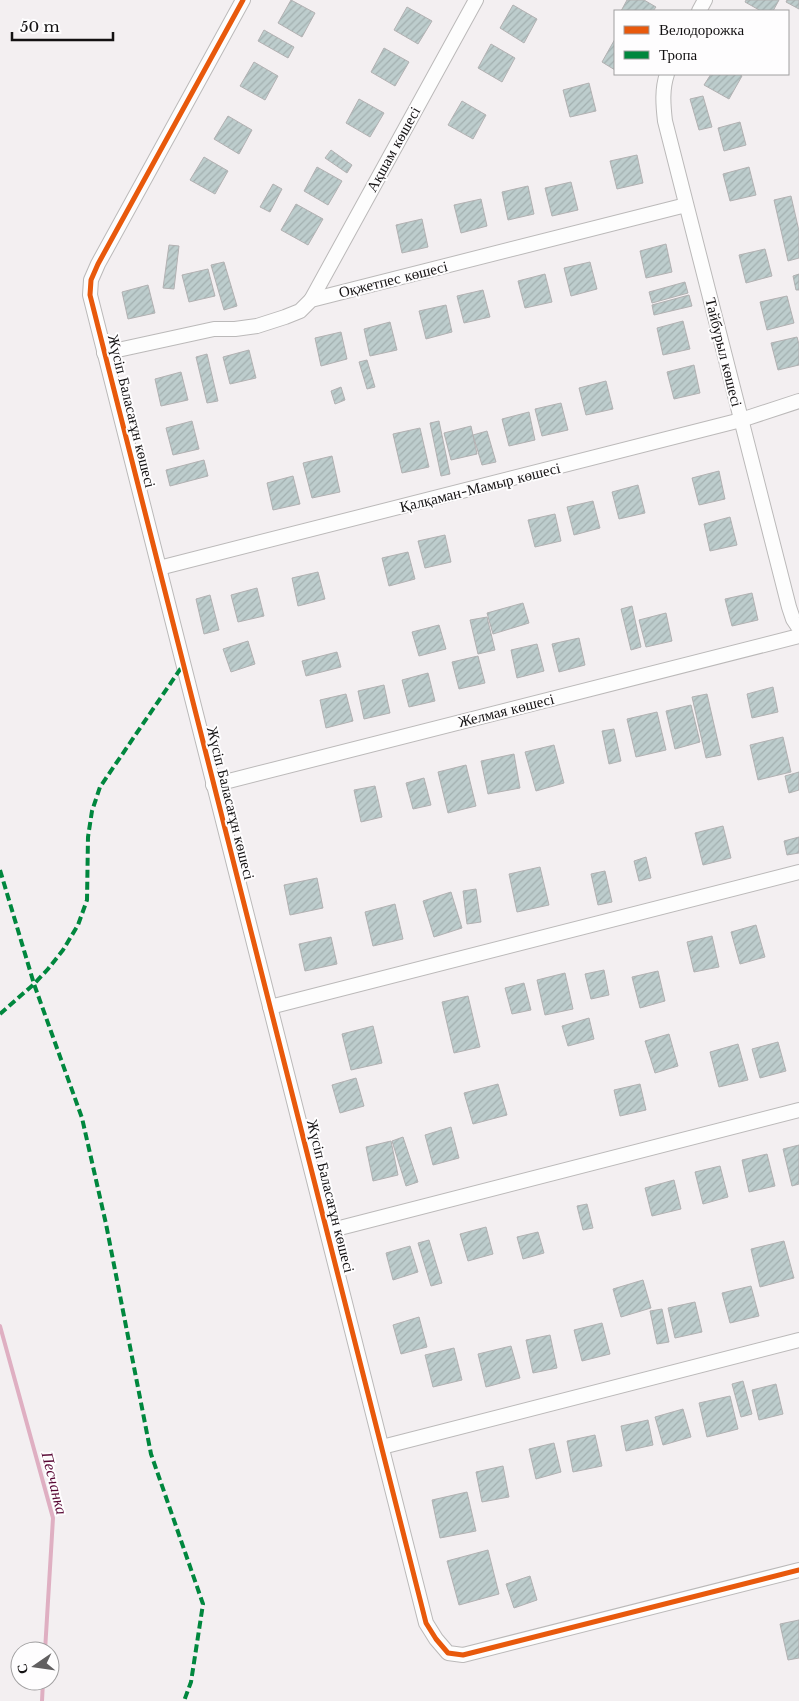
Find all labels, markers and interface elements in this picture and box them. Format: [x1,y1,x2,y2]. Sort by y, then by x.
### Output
scale bar [12,10,114,42]
legend [614,10,789,75]
text: 50 m [20,17,60,36]
text: Велодорожка [659,20,744,39]
text: Тропа [659,45,698,64]
street label: Ақшам көшесі [362,103,424,195]
street label: Оқжетпес көшесі [337,256,449,302]
street label: Тайбурыл көшесі [701,296,747,408]
street label: Жүсіп Баласағұн көшесі [104,332,160,490]
street label: Қалқаман-Мамыр көшесі [398,458,562,516]
street label: Желмая көшесі [456,689,556,731]
street label: Жүсіп Баласағұн көшесі [203,724,259,882]
street label: Жүсіп Баласағұн көшесі [303,1117,359,1275]
water label: Песчанка [37,1449,72,1516]
north arrow [10,1641,60,1691]
text: С [12,1662,32,1676]

